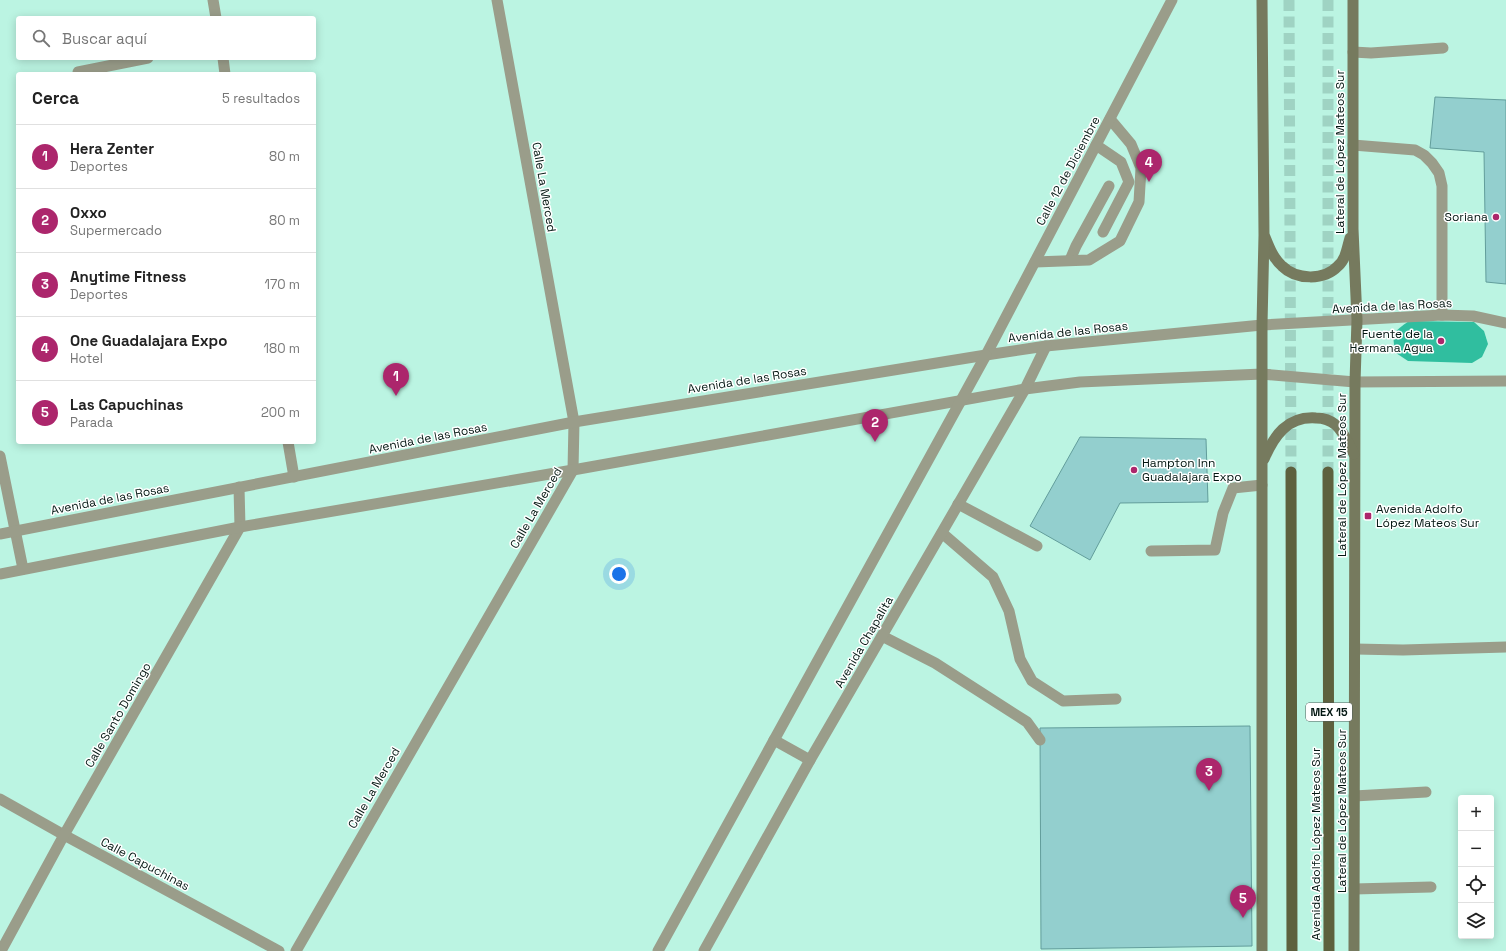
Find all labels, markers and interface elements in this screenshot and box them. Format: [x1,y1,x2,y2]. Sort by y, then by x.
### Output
search box [16,16,316,60]
icon: search [30,27,52,49]
text: Buscar aquí [62,29,147,48]
street label: Lateral de López Mateos Sur [1332,70,1348,234]
text: Cerca [32,87,79,109]
text: 5 resultados [222,90,300,107]
street label: Calle 12 de Diciembre [1032,114,1104,228]
text: Hera Zenter [70,139,154,158]
street label: Calle La Merced [528,141,560,233]
text: 1 [42,148,48,165]
text: 80 m [269,148,300,165]
pin: 4 [1136,149,1162,182]
text: Deportes [70,158,128,175]
text: Oxxo [70,203,107,222]
place label: Soriana [1445,209,1488,225]
text: 2 [41,212,49,229]
text: 80 m [269,212,300,229]
marker: Soriana [1491,212,1501,222]
text: Supermercado [70,222,162,239]
text: Anytime Fitness [70,267,186,286]
text: 3 [41,276,49,293]
text: 170 m [264,276,300,293]
text: Deportes [70,286,128,303]
street label: Avenida de las Rosas [1332,295,1452,317]
street label: Avenida de las Rosas [1007,318,1129,346]
place label: Fuente de la Hermana Agua [1350,326,1433,356]
text: One Guadalajara Expo [70,331,227,350]
marker: Fuente de la Hermana Agua [1436,336,1446,346]
text: 4 [41,340,49,357]
text: 180 m [264,340,300,357]
text: Hotel [70,350,103,367]
pin: 1 [383,363,409,396]
street label: Avenida de las Rosas [686,363,808,397]
street label: Lateral de López Mateos Sur [1334,393,1350,557]
text: Las Capuchinas [70,395,183,414]
text: 5 [41,404,49,421]
text: 200 m [261,404,300,421]
pin: 2 [862,409,888,442]
text: Parada [70,414,113,431]
street label: Avenida de las Rosas [367,419,489,457]
place label: Hampton Inn Guadalajara Expo [1142,455,1242,485]
street label: Calle La Merced [506,465,566,551]
marker: Hampton Inn Guadalajara Expo [1129,465,1139,475]
street label: Avenida de las Rosas [49,480,171,518]
place label: Avenida Adolfo López Mateos Sur [1376,501,1480,531]
marker: Avenida Adolfo López Mateos Sur [1363,511,1373,521]
your location [609,564,629,584]
street label: Avenida Chapalita [831,593,897,691]
street label: Calle Santo Domingo [81,659,155,771]
road number: MEX 15 [1306,703,1352,721]
street label: Lateral de López Mateos Sur [1334,729,1350,893]
street label: Calle La Merced [344,745,404,831]
street label: Avenida Adolfo López Mateos Sur [1308,747,1324,940]
pin: 3 [1196,758,1222,791]
map controls [1458,795,1494,939]
button: + [1458,795,1494,831]
button: − [1458,831,1494,867]
street label: Calle Capuchinas [98,834,192,894]
button: locate [1458,867,1494,903]
pin: 5 [1230,885,1256,918]
button: layers [1458,903,1494,939]

